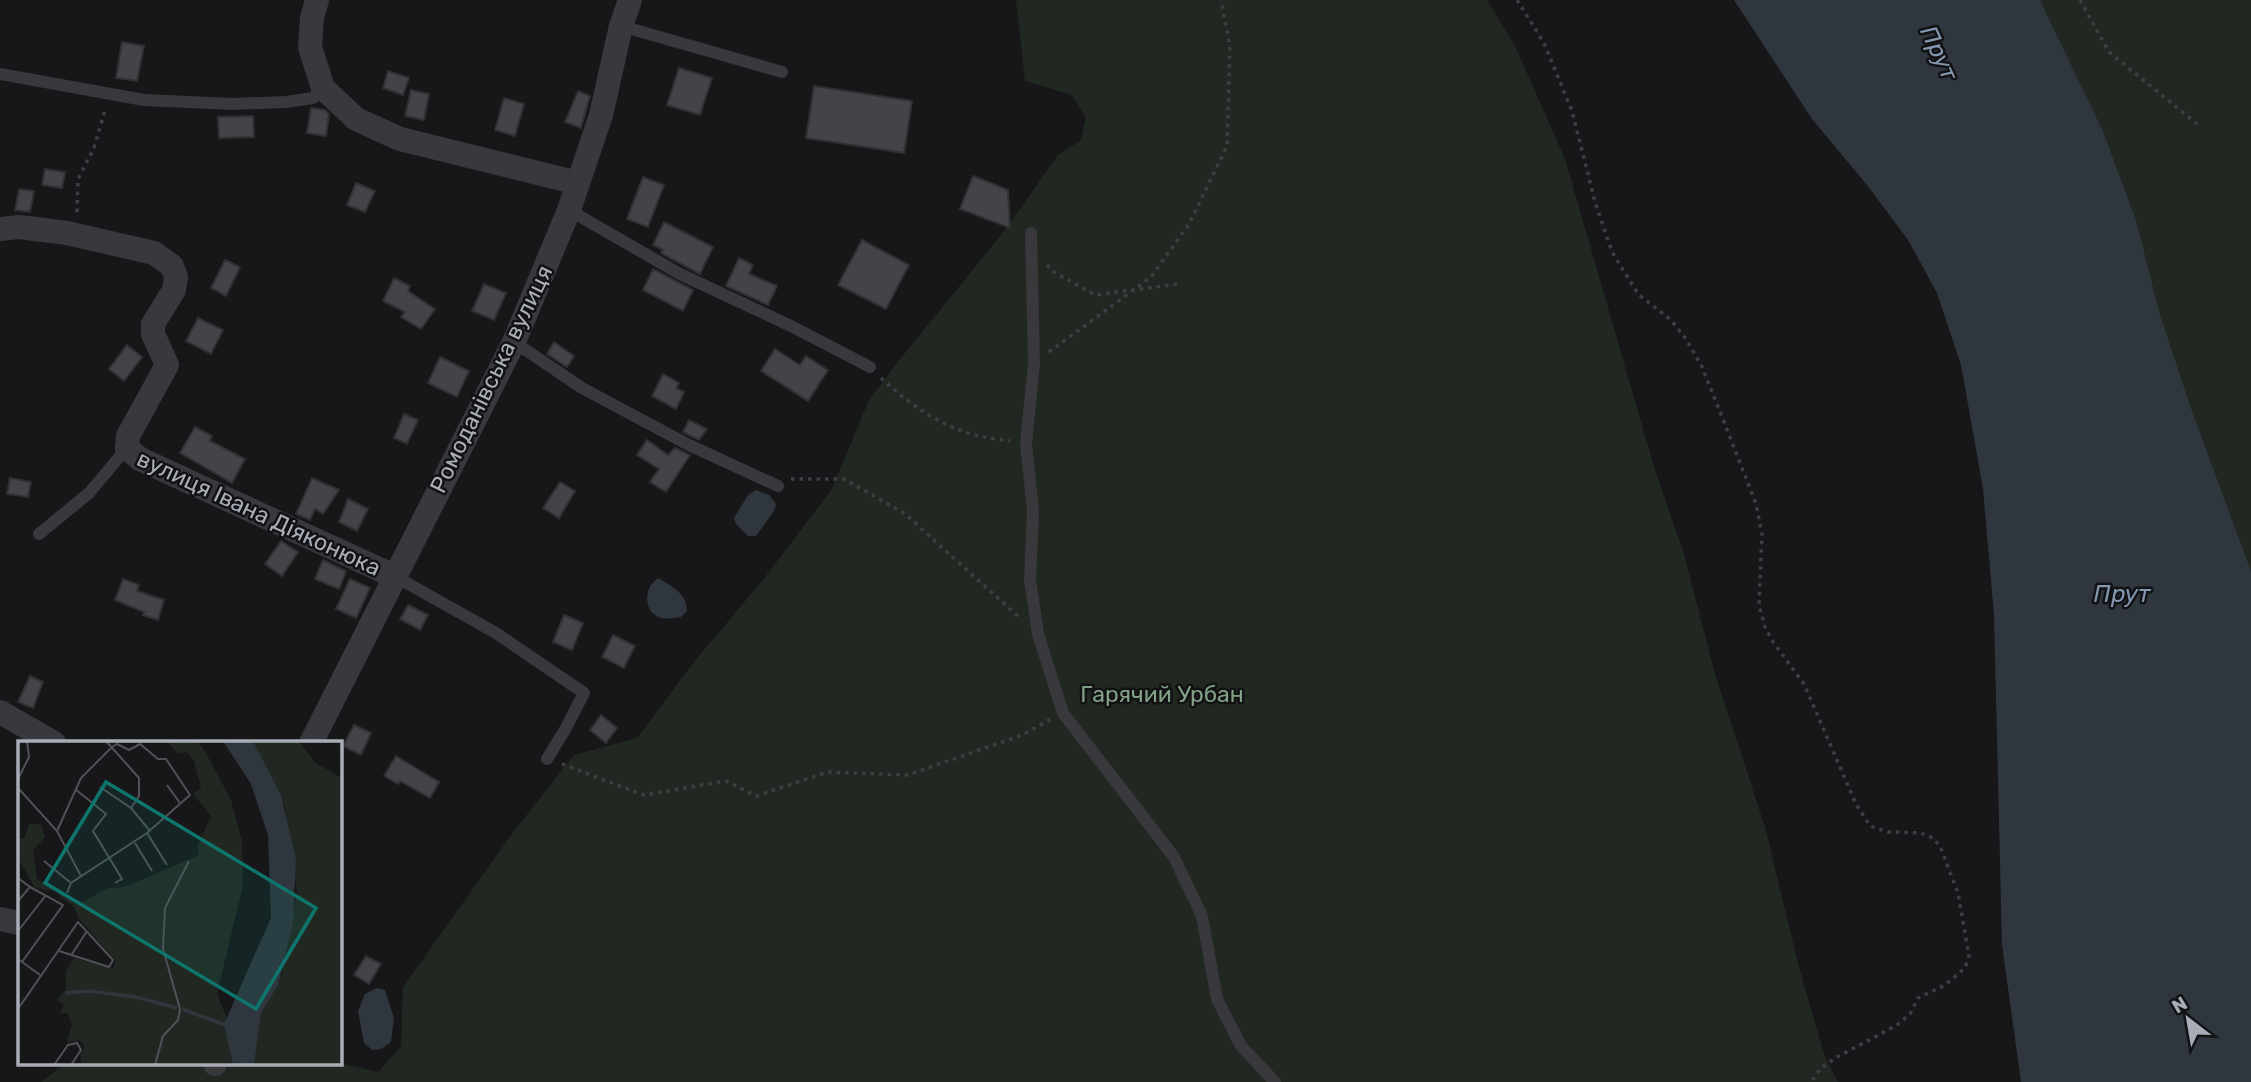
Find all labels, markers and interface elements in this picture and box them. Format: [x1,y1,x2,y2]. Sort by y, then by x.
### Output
water label: Прут [1914,21,1964,86]
street label: Ромоданівська вулиця [424,261,558,497]
street label: вулиця Івана Діяконюка [133,444,385,582]
water label: Прут [2094,580,2152,608]
park label: Гарячий Урбан [1080,680,1244,708]
inset map [18,741,341,1064]
north arrow [2153,984,2223,1054]
text: N [2168,991,2191,1018]

